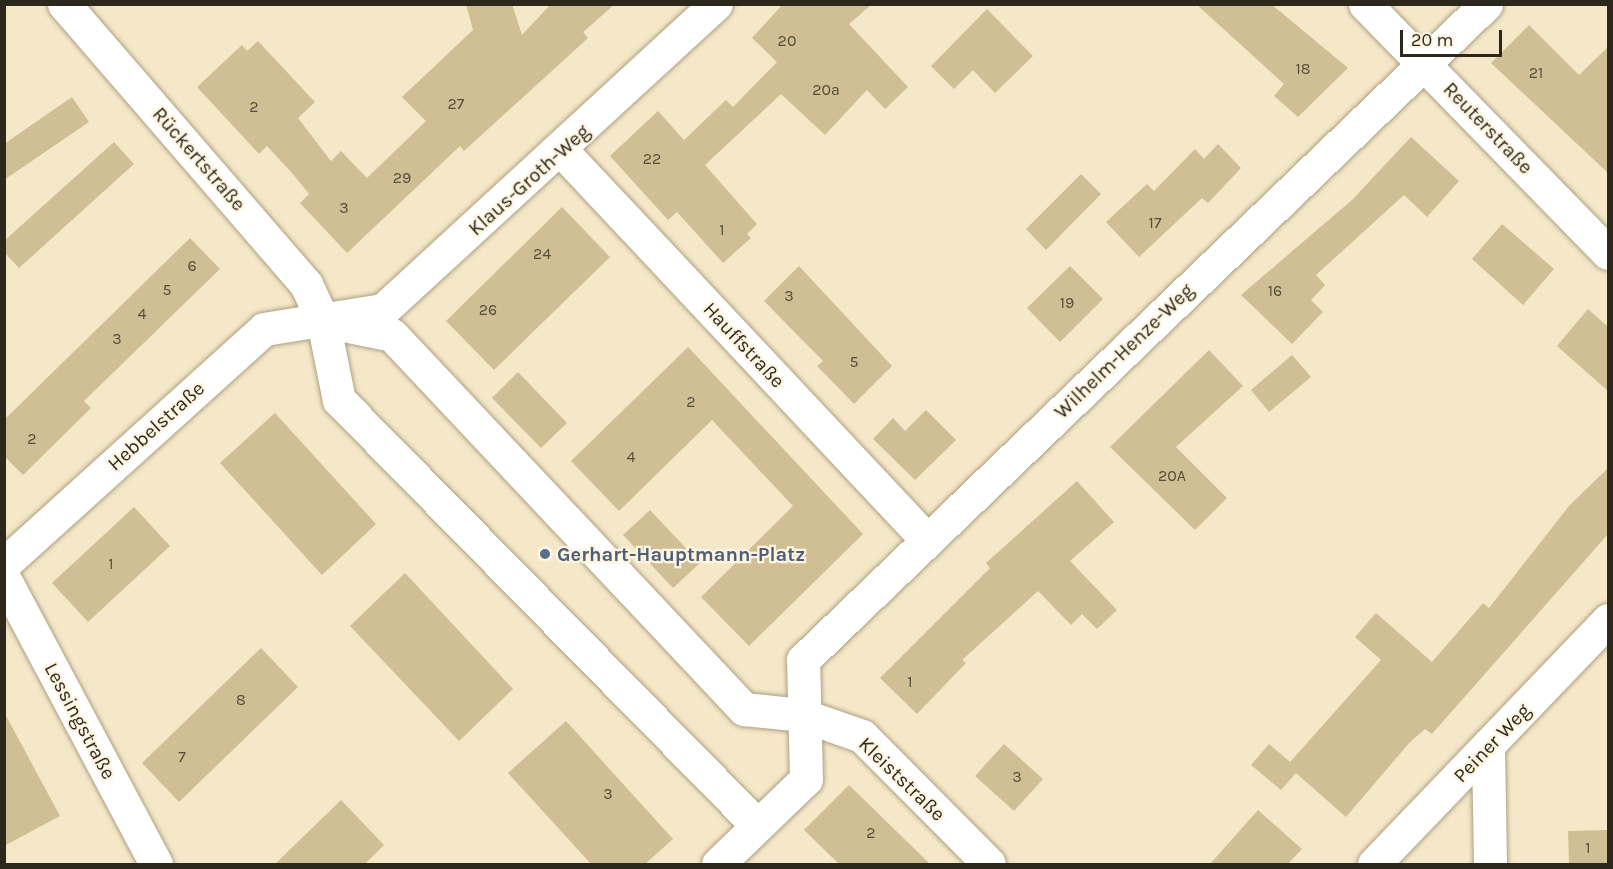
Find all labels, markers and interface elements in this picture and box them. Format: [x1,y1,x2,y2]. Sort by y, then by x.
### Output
scale bar [1403,18,1505,56]
text: 20 m [1411,29,1453,51]
house number: 20 [778,31,796,51]
house number: 18 [1295,59,1311,79]
house number: 21 [1529,63,1543,83]
street label: Reuterstraße [1438,77,1538,179]
house number: 20a [812,80,840,100]
house number: 27 [448,94,464,114]
house number: 2 [249,97,259,117]
street label: Rückertstraße [147,102,251,216]
street label: Klaus-Groth-Weg [463,119,595,241]
house number: 22 [643,149,661,169]
house number: 29 [393,168,411,188]
house number: 3 [339,198,349,218]
house number: 17 [1149,213,1161,233]
house number: 1 [719,220,725,240]
house number: 24 [533,244,551,264]
house number: 6 [187,256,197,276]
street label: Wilhelm-Henze-Weg [1049,278,1199,424]
house number: 5 [162,280,172,300]
house number: 16 [1268,281,1282,301]
house number: 3 [784,286,794,306]
house number: 19 [1060,293,1074,313]
street label: Hauffstraße [698,297,790,393]
house number: 26 [479,300,497,320]
house number: 4 [138,304,146,324]
house number: 3 [112,329,122,349]
house number: 5 [849,352,859,372]
street label: Hebbelstraße [103,376,209,476]
house number: 2 [686,392,696,412]
house number: 2 [27,429,37,449]
house number: 4 [627,447,635,467]
house number: 20A [1158,466,1186,486]
place label: Gerhart-Hauptmann-Platz [557,542,805,566]
marker: Gerhart-Hauptmann-Platz [538,547,552,561]
house number: 1 [108,554,114,574]
street label: Lessingstraße [39,659,121,783]
house number: 1 [907,672,913,692]
house number: 8 [236,690,246,710]
street label: Peiner Weg [1448,699,1536,787]
street label: Kleiststraße [854,732,950,826]
house number: 7 [178,747,186,767]
house number: 3 [1012,767,1022,787]
house number: 3 [603,784,613,804]
house number: 2 [866,823,876,843]
house number: 1 [1585,838,1591,858]

